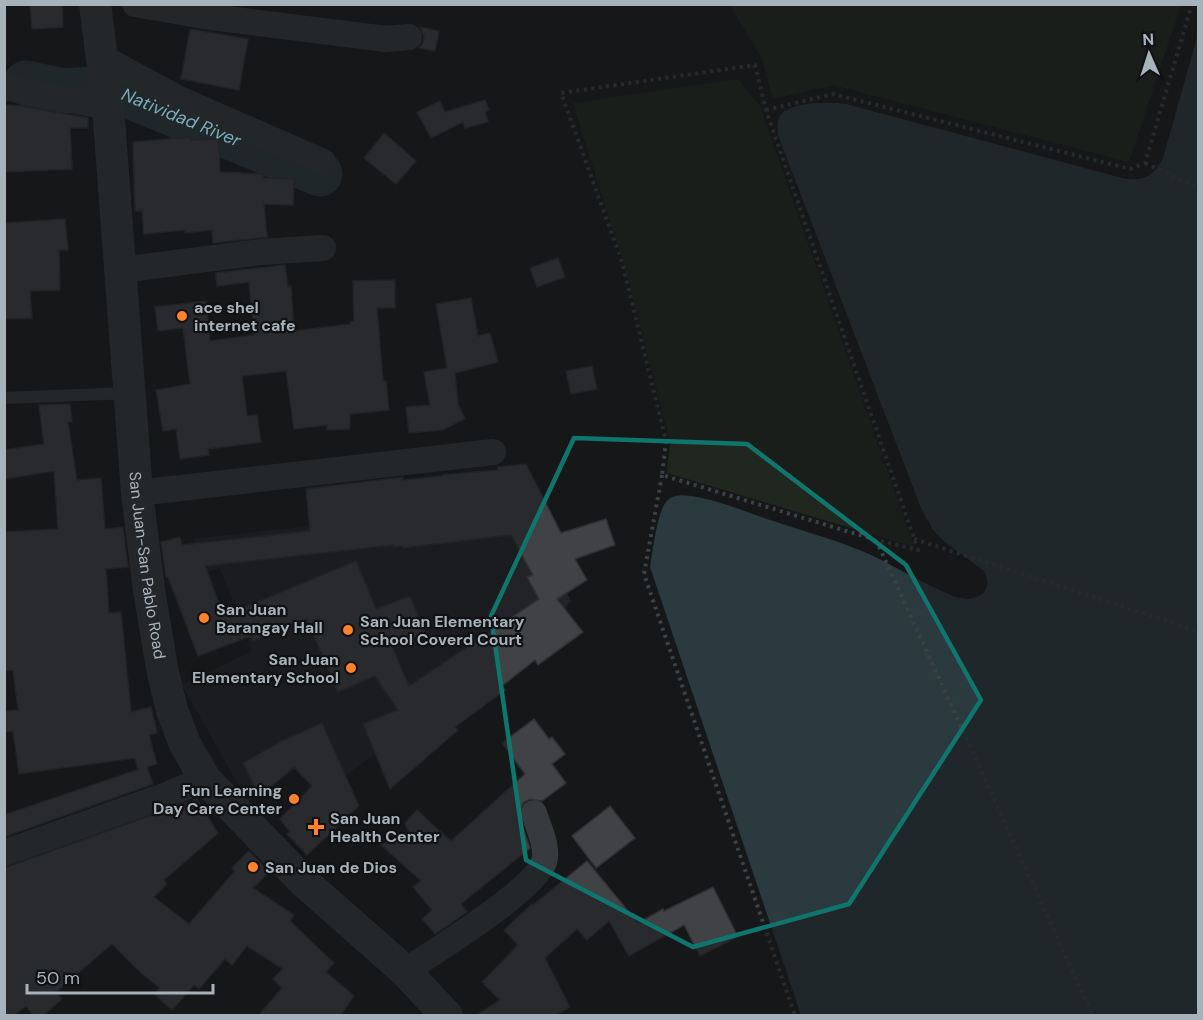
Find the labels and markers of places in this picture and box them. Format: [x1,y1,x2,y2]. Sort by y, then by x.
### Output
place label: ace shel internet cafe [194,297,296,336]
marker: ace shel internet cafe [175,309,189,323]
place label: San Juan Barangay Hall [216,599,323,638]
marker: San Juan Barangay Hall [197,611,211,625]
place label: San Juan Elementary School Coverd Court [360,611,525,650]
marker: San Juan Elementary School Coverd Court [341,623,355,637]
place label: San Juan Elementary School [192,649,339,688]
marker: San Juan Elementary School [344,661,358,675]
place label: Fun Learning Day Care Center [153,780,282,819]
marker: Fun Learning Day Care Center [287,792,301,806]
place label: San Juan Health Center [330,808,440,847]
marker: San Juan Health Center [307,818,325,836]
place label: San Juan de Dios [265,857,397,878]
marker: San Juan de Dios [246,860,260,874]

